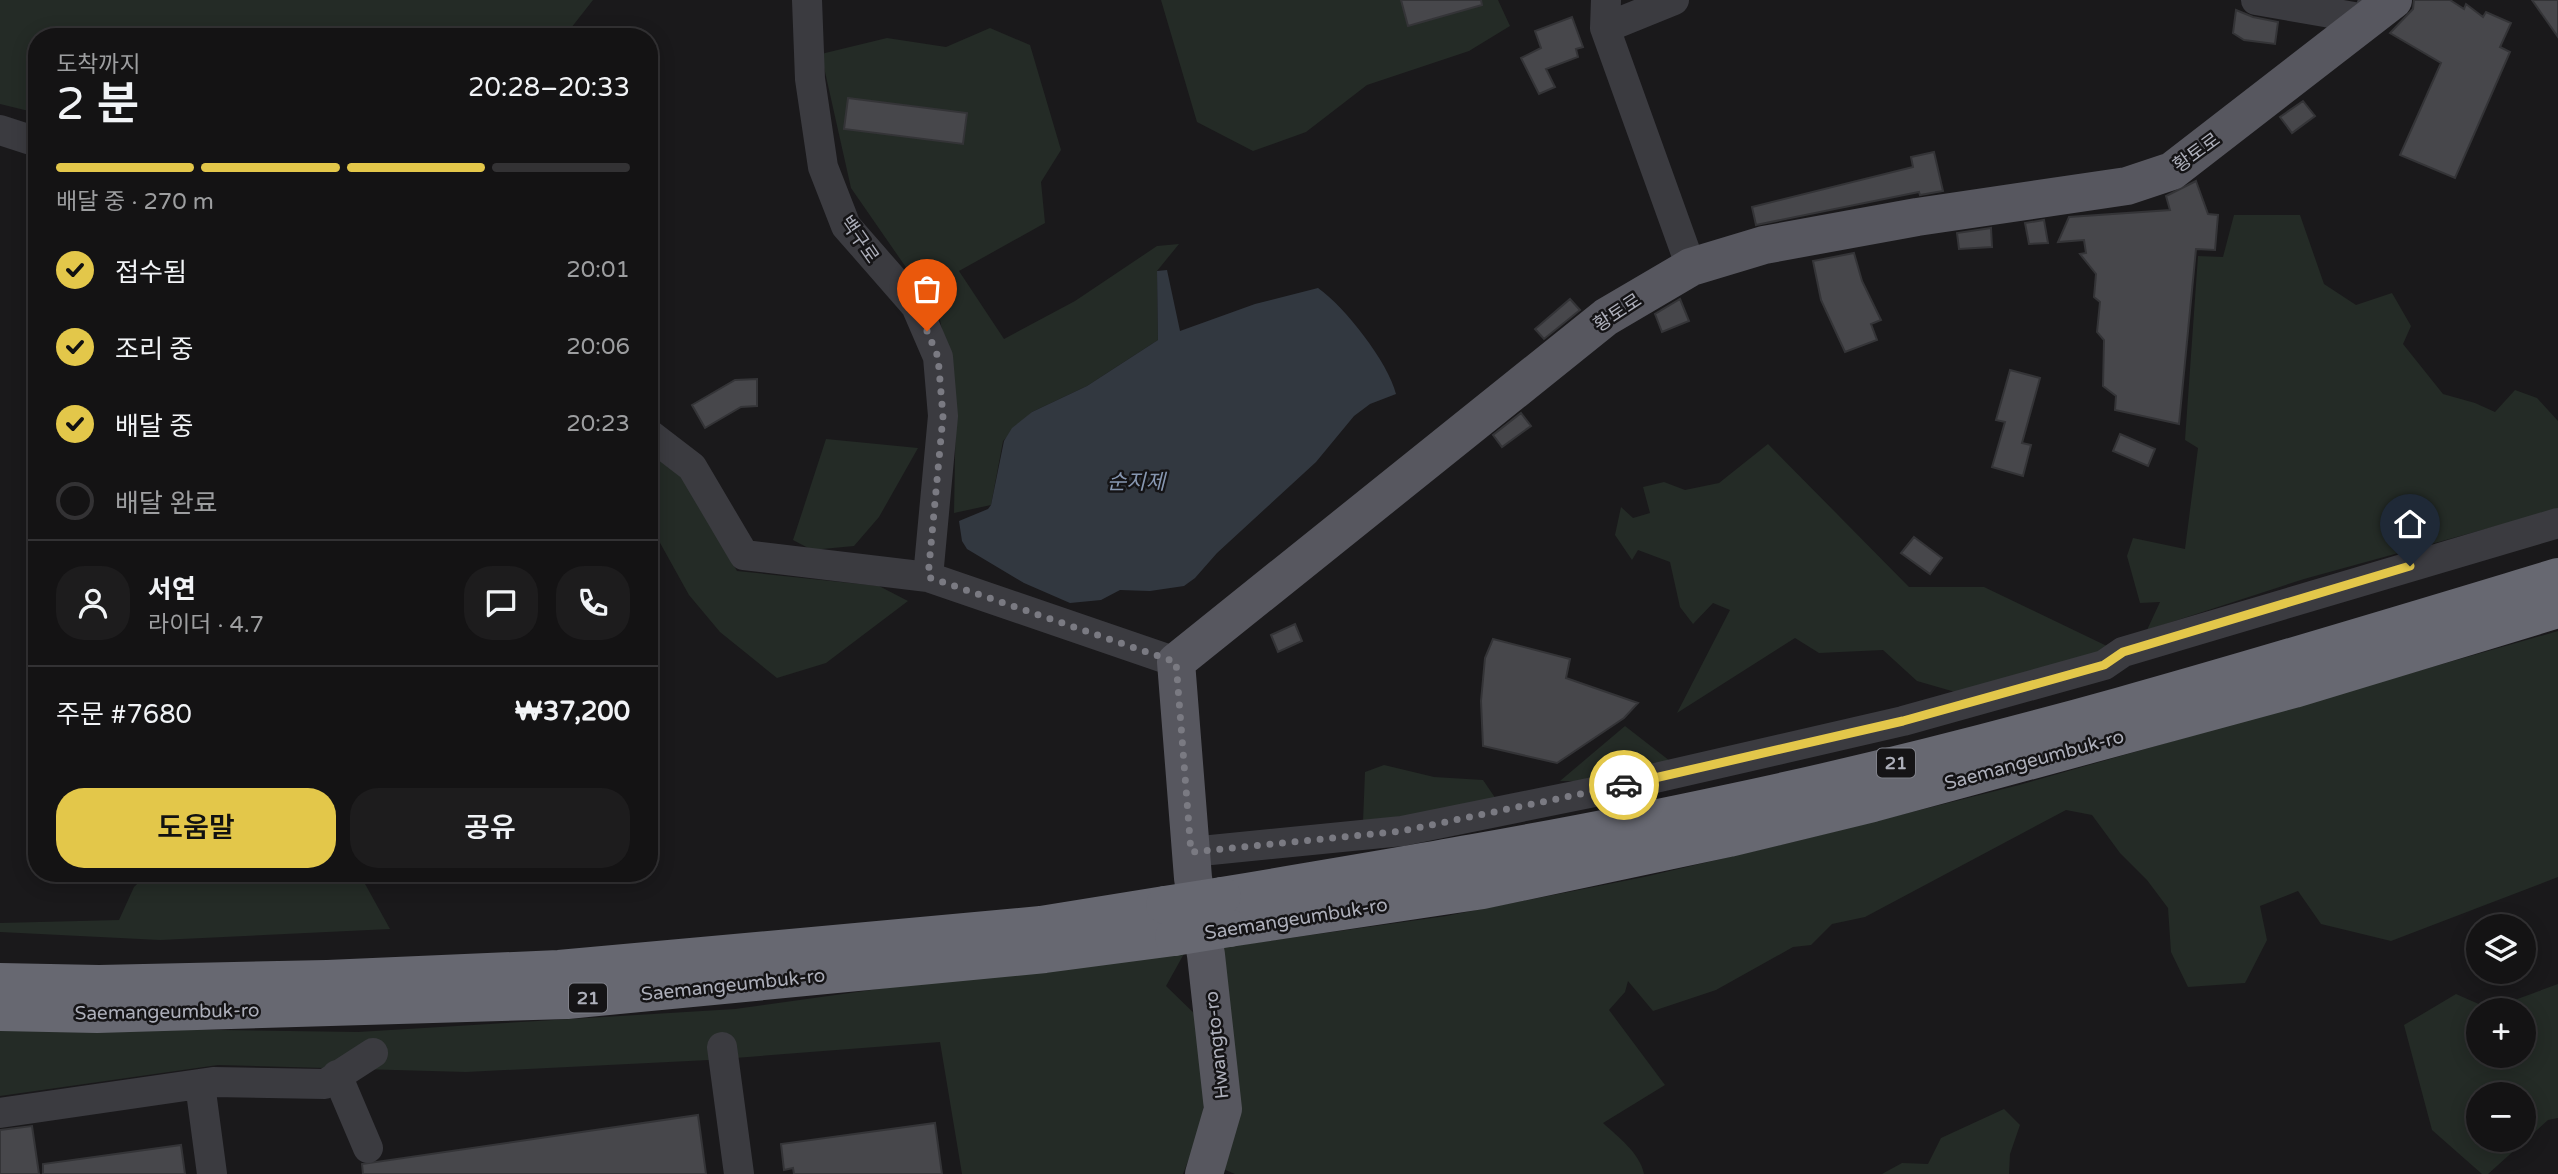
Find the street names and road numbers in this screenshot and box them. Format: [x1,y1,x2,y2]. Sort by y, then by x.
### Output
street label: 황토로 [2169,128,2224,177]
street label: 백구로 [835,212,883,267]
street label: 황토로 [1590,289,1646,336]
street label: Saemangeumbuk-ro [1942,725,2126,795]
road number: 21 [1877,748,1915,778]
street label: Saemangeumbuk-ro [1203,894,1389,944]
street label: Saemangeumbuk-ro [640,964,826,1006]
road number: 21 [569,984,607,1013]
street label: Hwangto-ro [1200,990,1234,1100]
street label: Saemangeumbuk-ro [74,999,260,1025]

